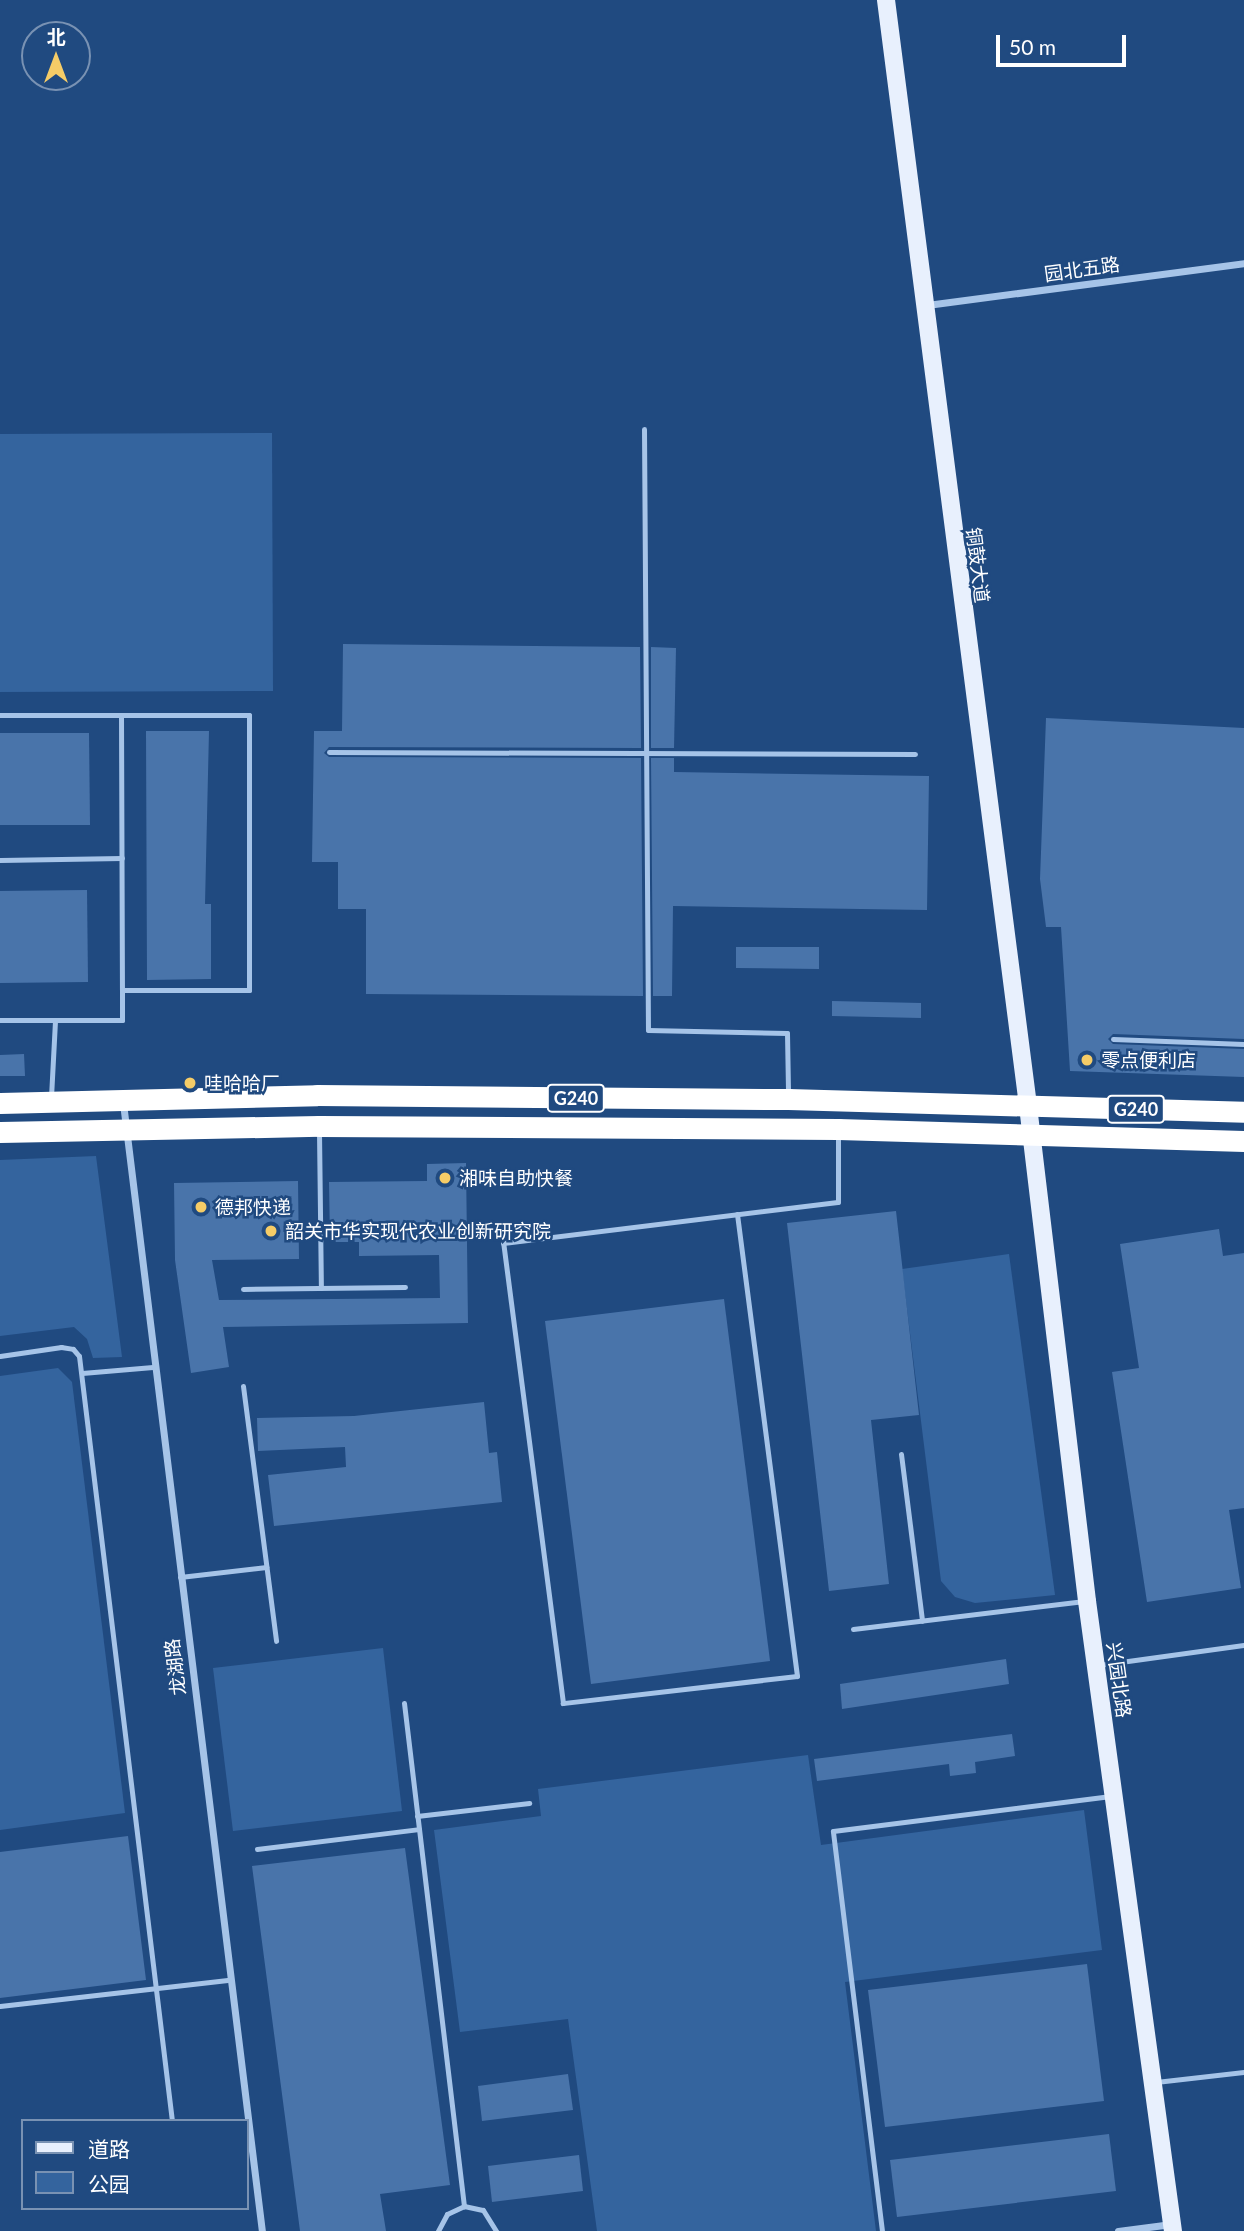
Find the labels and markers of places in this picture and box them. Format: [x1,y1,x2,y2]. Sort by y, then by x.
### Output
place label: 零点便利店 [1101,1049,1196,1071]
marker: 零点便利店 [1079,1052,1095,1068]
place label: 哇哈哈厂 [204,1072,280,1094]
marker: 哇哈哈厂 [182,1075,198,1091]
place label: 湘味自助快餐 [459,1167,573,1189]
marker: 湘味自助快餐 [437,1170,453,1186]
place label: 德邦快递 [215,1196,291,1218]
marker: 德邦快递 [193,1199,209,1215]
place label: 韶关市华实现代农业创新研究院 [285,1220,551,1242]
marker: 韶关市华实现代农业创新研究院 [263,1223,279,1239]

